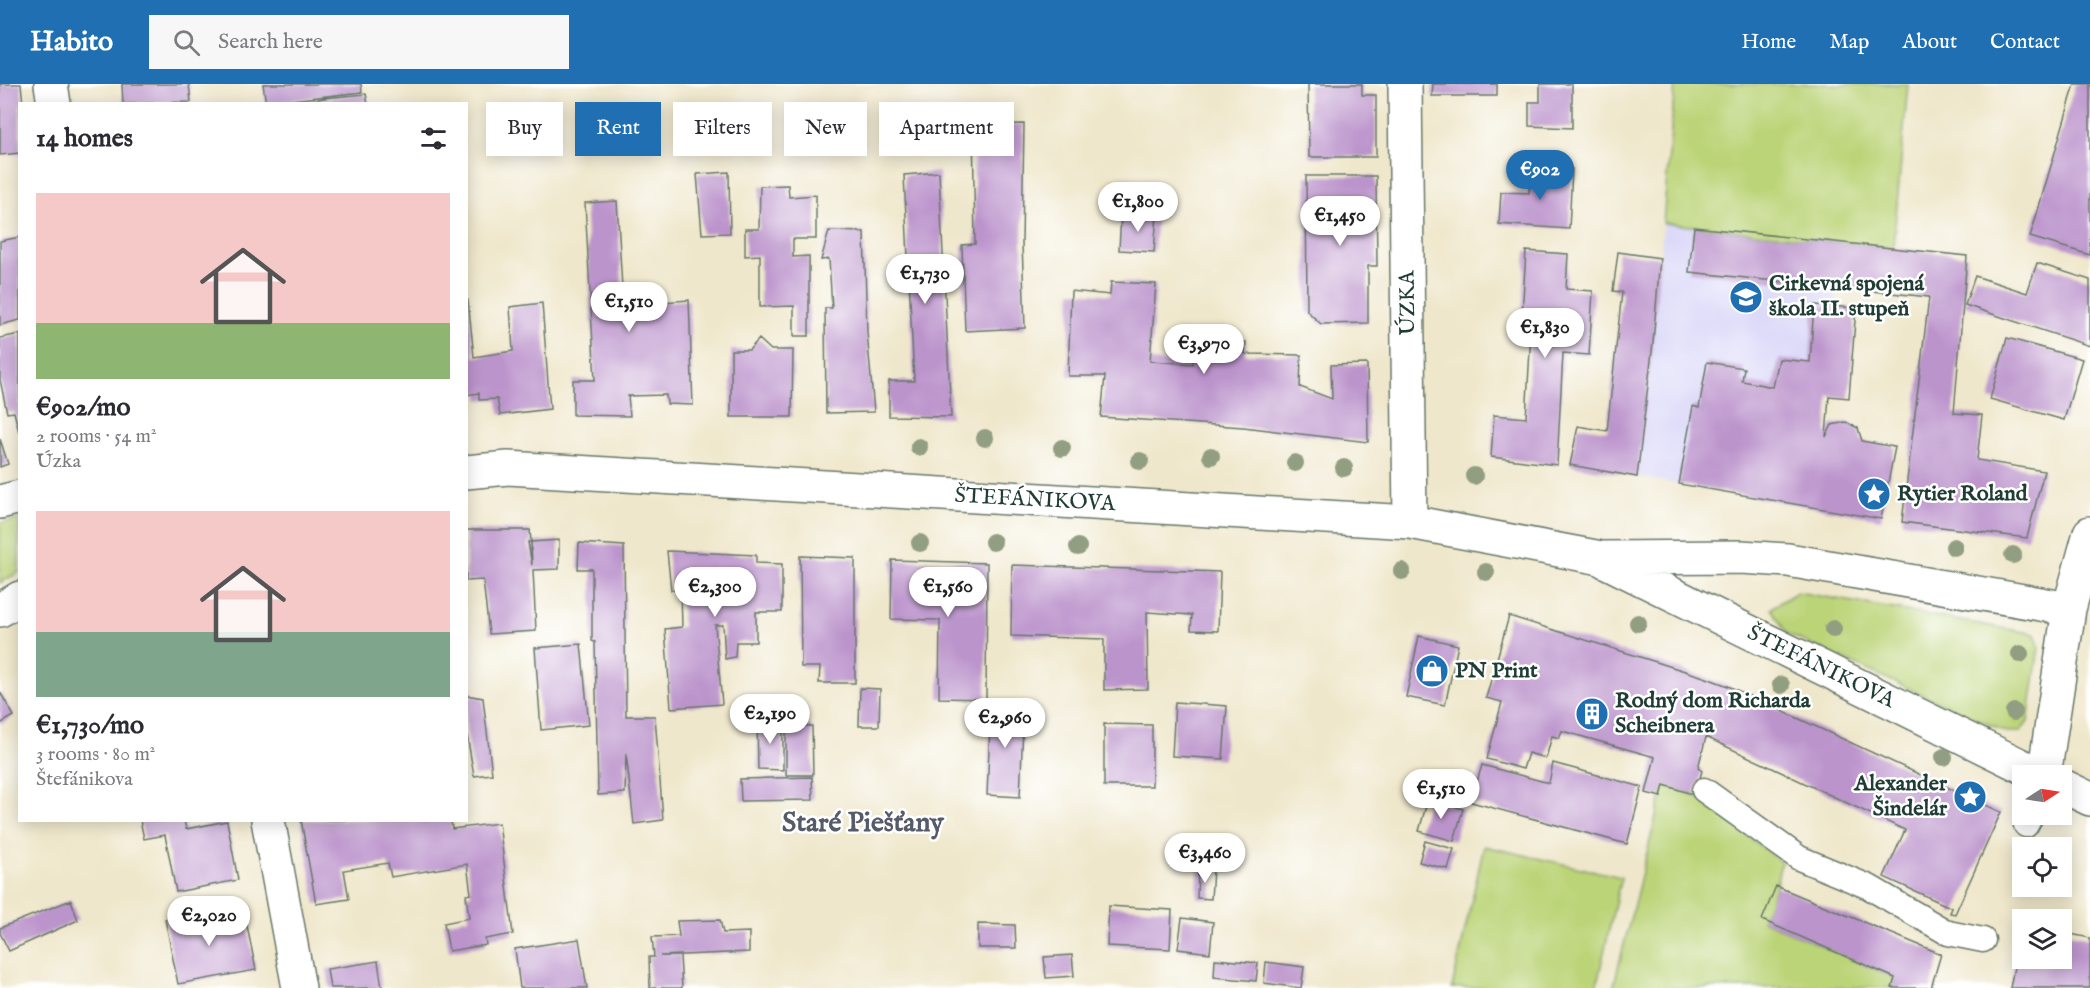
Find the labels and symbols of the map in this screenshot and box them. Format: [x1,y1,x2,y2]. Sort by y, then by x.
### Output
pin: €902 [1504,150,1576,201]
pin: €1,800 [1089,182,1187,233]
pin: €1,450 [1291,196,1389,247]
pin: €1,730 [876,254,974,305]
street label: ÚZKA [1393,269,1423,336]
place label: Cirkevná spojená škola II. stupeň [1769,270,1925,323]
school or university icon: Cirkevná spojená škola II. stupeň [1728,279,1764,315]
pin: €1,510 [580,282,678,333]
pin: €1,830 [1496,308,1594,359]
pin: €3,970 [1155,324,1253,375]
place icon: Rytier Roland [1856,476,1892,512]
place label: Rytier Roland [1897,480,2029,508]
street label: ŠTEFÁNIKOVA [954,482,1117,518]
pin: €2,300 [666,567,764,618]
pin: €1,560 [899,567,997,618]
street label: ŠTEFÁNIKOVA [1743,619,1900,715]
shop icon: PN Print [1414,653,1450,689]
place label: PN Print [1455,657,1538,685]
place label: Rodný dom Richarda Scheibnera [1615,687,1811,740]
pin: €2,190 [721,694,819,745]
building icon: Rodný dom Richarda Scheibnera [1574,696,1610,732]
pin: €2,960 [956,698,1054,749]
north arrow [2012,765,2072,825]
pin: €1,510 [1392,769,1490,820]
place label: Alexander Šindelár [1853,770,1948,823]
place icon: Alexander Šindelár [1952,779,1988,815]
district label: Staré Piešťany [782,806,945,841]
pin: €3,460 [1156,833,1254,884]
pin: €2,020 [160,896,258,947]

